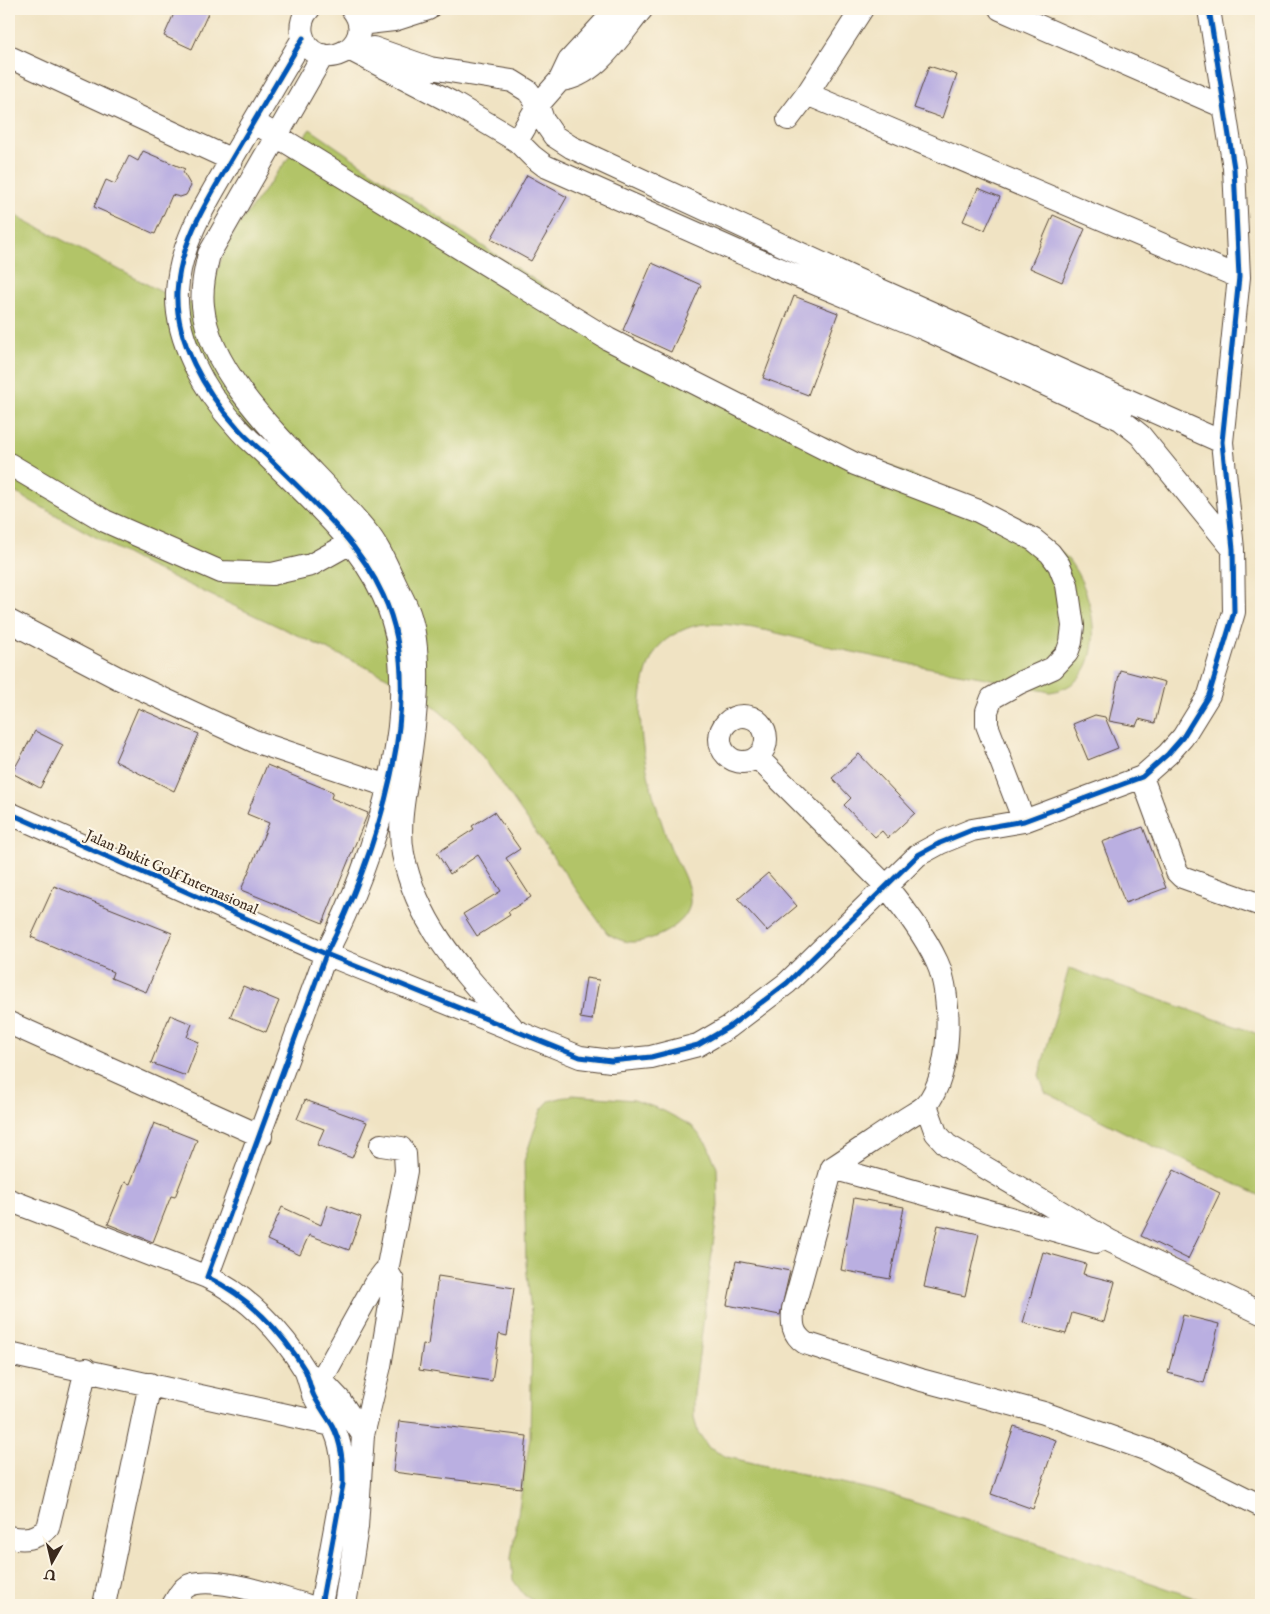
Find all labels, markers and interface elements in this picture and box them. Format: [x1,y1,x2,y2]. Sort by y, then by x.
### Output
street label: Jalan Bukit Golf Internasional [81,825,262,920]
north arrow [28,1536,78,1586]
text: U [42,1564,58,1584]

